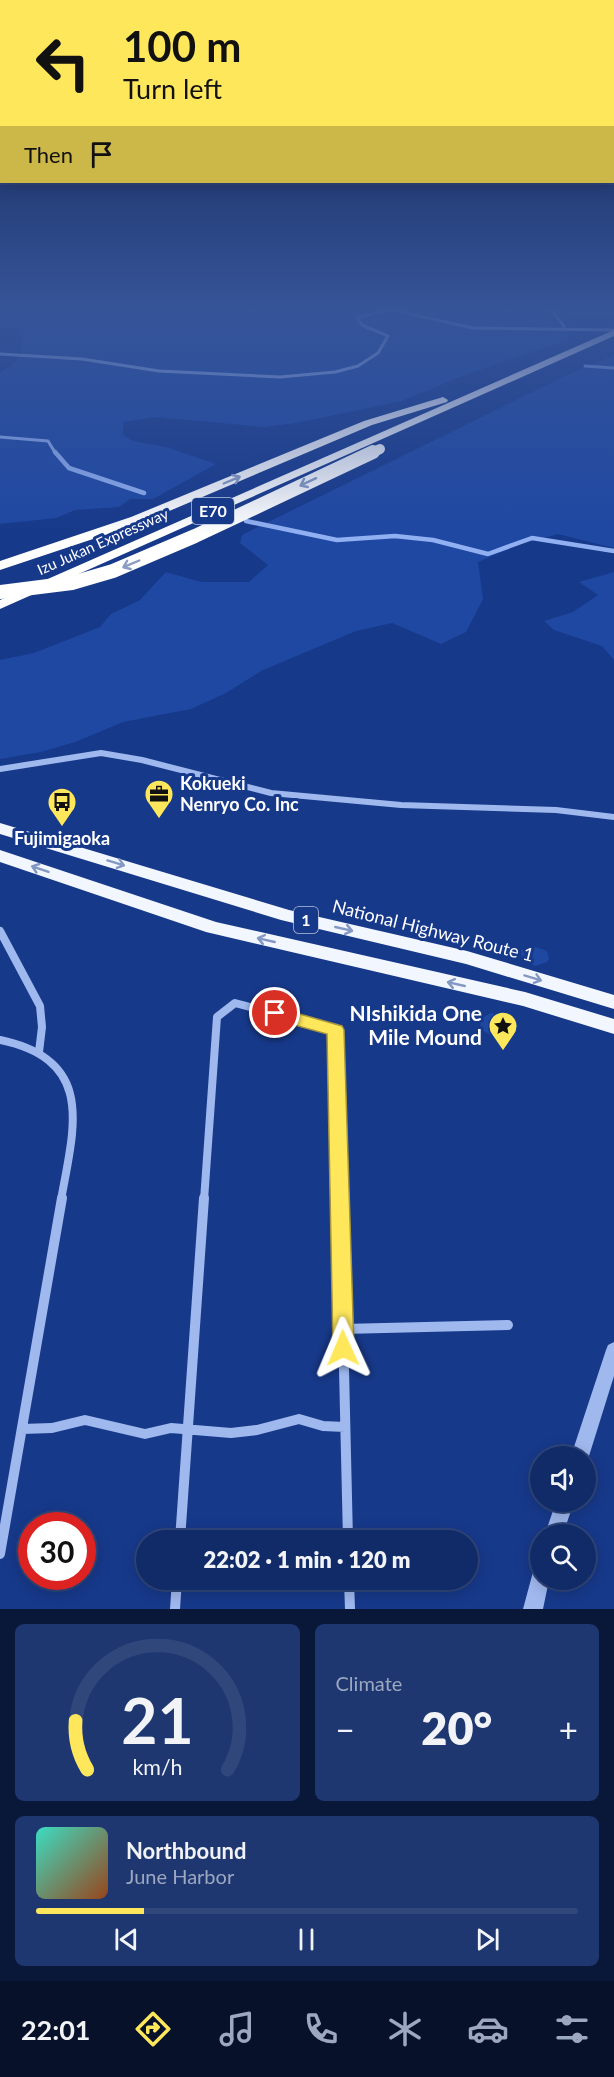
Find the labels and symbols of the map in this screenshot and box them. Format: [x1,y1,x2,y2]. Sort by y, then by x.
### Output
one-way arrow [223,474,241,486]
one-way arrow [300,477,318,489]
road number: E70 [192,498,234,524]
street label: Izu Jukan Expressway [34,504,171,578]
one-way arrow [122,559,141,570]
place label: Kokueki Nenryo Co. Inc [180,772,299,815]
office icon: Kokueki Nenryo Co. Inc [143,778,175,820]
bus stop icon: Fujimigaoka [46,786,78,828]
place label: Fujimigaoka [14,827,110,849]
one-way arrow [106,858,125,869]
one-way arrow [31,863,50,874]
street label: National Highway Route 1 [330,894,536,966]
road number: 1 [294,907,318,933]
one-way arrow [334,924,353,936]
one-way arrow [257,934,276,946]
one-way arrow [523,973,542,984]
one-way arrow [447,978,467,989]
pin [249,987,300,1038]
place label: NIshikida One Mile Mound [349,1000,482,1049]
place icon: NIshikida One Mile Mound [487,1010,519,1052]
position arrow [311,1316,375,1380]
speed limit sign: 30 [18,1512,96,1590]

